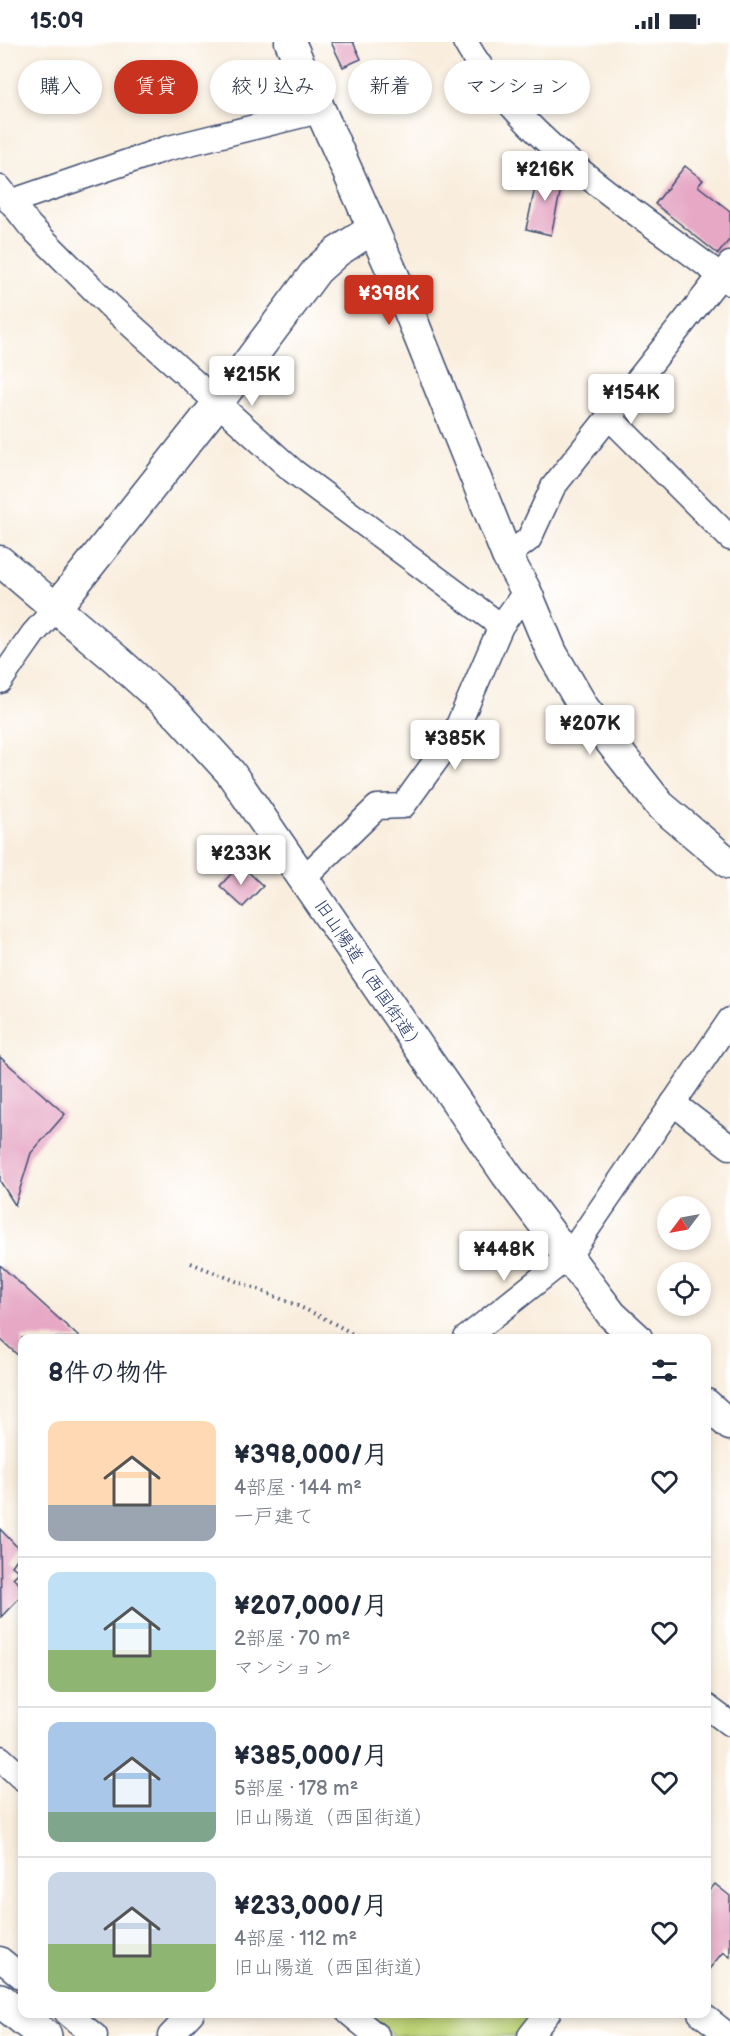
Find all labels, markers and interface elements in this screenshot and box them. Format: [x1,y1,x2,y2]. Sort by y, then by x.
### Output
text: 15:09 [30,8,84,35]
chip: 購入 [18,60,102,114]
chip: 賃貸 [114,60,198,114]
chip: 絞り込み [210,60,336,114]
chip: 新着 [348,60,432,114]
chip: マンション [444,60,590,114]
pin: ¥216K [503,151,587,202]
text: ¥216K [516,158,574,182]
pin: ¥398K [347,275,431,326]
text: ¥398K [358,282,420,306]
pin: ¥215K [210,356,294,407]
text: ¥215K [223,363,281,387]
pin: ¥154K [589,374,673,425]
text: ¥154K [602,381,660,405]
pin: ¥207K [548,705,632,756]
text: ¥207K [559,712,621,736]
pin: ¥385K [413,720,497,771]
text: ¥385K [424,727,486,751]
pin: ¥233K [199,835,283,886]
text: ¥233K [211,842,271,866]
street label: 旧山陽道（西国街道） [310,896,428,1056]
north arrow [657,1196,711,1250]
map controls [657,1196,711,1316]
pin: ¥448K [462,1231,546,1282]
text: ¥448K [473,1238,535,1262]
button: locate [657,1262,711,1316]
icon: filters [648,1354,681,1387]
text: 8件の物件 [48,1358,168,1389]
text: ¥398,000/月 [234,1440,389,1471]
icon: home [96,1445,168,1517]
icon: heart [648,1465,681,1498]
text: 4部屋 · 144 m² [234,1476,362,1500]
text: 一戸建て [234,1505,314,1529]
text: ¥207,000/月 [234,1591,388,1622]
icon: home [96,1596,168,1668]
icon: heart [648,1616,681,1649]
text: 2部屋 · 70 m² [234,1627,350,1651]
text: マンション [234,1656,333,1680]
text: ¥385,000/月 [234,1741,389,1772]
icon: home [96,1746,168,1818]
icon: heart [648,1766,681,1799]
text: 5部屋 · 178 m² [234,1777,358,1801]
text: 旧山陽道（西国街道） [234,1806,434,1830]
text: ¥233,000/月 [234,1891,388,1922]
icon: home [96,1896,168,1968]
icon: heart [648,1916,681,1949]
text: 4部屋 · 112 m² [234,1927,357,1951]
text: 旧山陽道（西国街道） [234,1956,434,1980]

